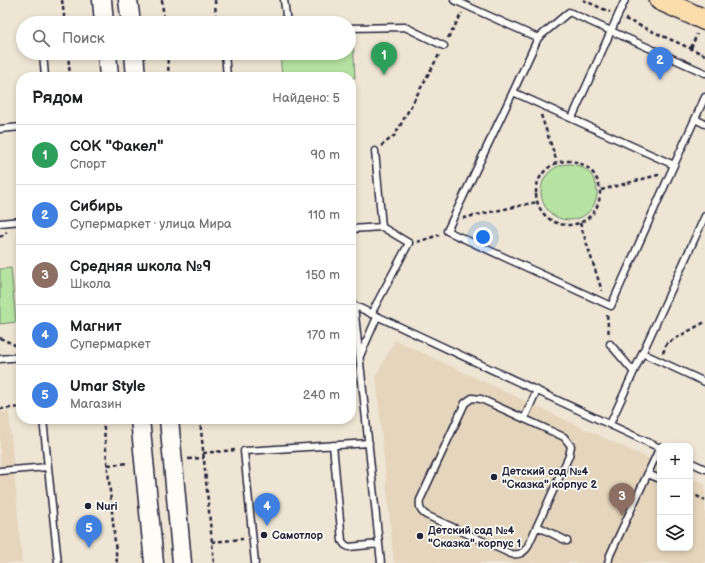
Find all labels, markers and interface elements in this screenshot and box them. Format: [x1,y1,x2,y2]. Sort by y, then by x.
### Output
search box [16,16,356,60]
icon: search [30,27,52,49]
text: Поиск [62,29,105,48]
pin: 1 [371,42,397,75]
pin: 2 [647,47,673,80]
text: Рядом [32,88,83,108]
text: Найдено: 5 [272,90,340,106]
text: СОК "Факел" [70,137,163,156]
text: 1 [42,147,48,163]
text: 90 m [311,147,340,163]
text: Спорт [70,156,106,172]
text: Сибирь [70,197,123,216]
text: 2 [41,207,49,223]
text: 110 m [308,207,340,223]
text: Супермаркет · улица Мира [70,216,232,232]
your location [473,227,493,247]
text: Средняя школа №9 [70,257,211,276]
text: 3 [41,267,49,283]
text: 150 m [306,267,340,283]
text: Школа [70,276,111,292]
text: Магнит [70,317,122,336]
text: 4 [41,327,49,343]
text: 170 m [307,327,340,343]
text: Супермаркет [70,336,151,352]
text: Umar Style [70,377,146,396]
text: 5 [41,387,49,403]
text: 240 m [303,387,340,403]
text: Магазин [70,396,122,412]
map controls [657,443,693,551]
button: + [657,443,693,479]
place label: Детский сад №4 "Сказка" корпус 2 [502,465,597,491]
marker: Детский сад №4 "Сказка" корпус 2 [489,472,499,482]
button: − [657,479,693,515]
pin: 3 [609,483,635,516]
pin: 4 [254,493,280,526]
place label: Nuri [96,500,118,513]
marker: Nuri [83,501,93,511]
pin: 5 [76,515,102,548]
button: layers [657,515,693,551]
place label: Детский сад №4 "Сказка" корпус 1 [428,524,521,550]
place label: Самотлор [272,529,324,542]
marker: Самотлор [259,530,269,540]
marker: Детский сад №4 "Сказка" корпус 1 [415,531,425,541]

